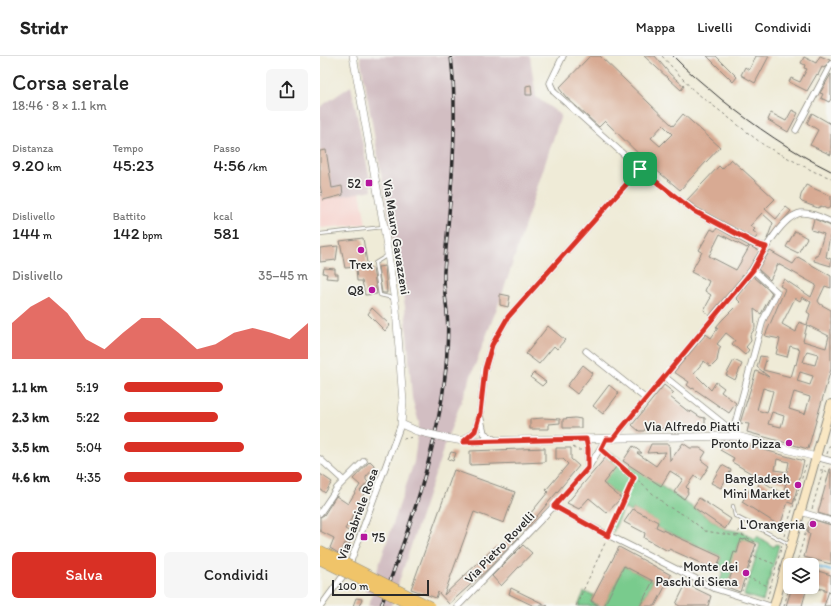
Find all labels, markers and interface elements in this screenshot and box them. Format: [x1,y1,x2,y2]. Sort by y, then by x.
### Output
text: Stridr [20,16,68,39]
text: Mappa [636,19,675,36]
text: Livelli [697,19,732,36]
text: Condividi [754,19,811,36]
text: Corsa serale [12,69,129,96]
button: share [266,69,308,111]
text: 18:46 · 8 × 1.1 km [12,98,107,113]
text: Distanza [12,142,54,155]
text: Tempo [113,142,143,155]
text: Passo [213,142,240,155]
pin [623,152,657,186]
text: 9.20 [12,155,45,175]
text: 45:23 [113,155,154,175]
text: 4:56 [213,155,246,175]
icon: arrive [629,158,651,180]
text: km [45,161,62,174]
text: /km [246,161,267,174]
place label: 52 [347,176,361,191]
marker: 52 [364,178,374,188]
street label: Via Mauro Gavazzeni [380,178,413,296]
text: Dislivello [12,210,55,223]
text: Battito [113,210,146,223]
text: kcal [213,210,233,223]
text: 144 [12,223,40,243]
text: 142 [113,223,140,243]
text: 581 [213,223,239,243]
text: m [40,229,52,242]
text: bpm [140,229,163,242]
marker: Trex [356,245,366,255]
place label: Trex [349,257,373,272]
text: Dislivello [12,268,63,283]
text: 35–45 m [258,268,308,283]
place label: Q8 [347,283,364,298]
marker: Q8 [367,285,377,295]
text: 1.1 km [12,380,47,395]
text: 5:19 [76,380,99,395]
text: 2.3 km [12,410,49,425]
text: 5:22 [76,410,100,425]
street label: Via Alfredo Piatti [644,419,740,434]
place label: Pronto Pizza [711,436,781,451]
marker: Pronto Pizza [784,438,794,448]
text: 3.5 km [12,440,49,455]
text: 5:04 [76,440,102,455]
street label: Via Gabriele Rosa [334,466,381,562]
text: 4.6 km [12,470,50,485]
text: 4:35 [76,470,101,485]
place label: Bangladesh Mini Market [723,471,790,501]
marker: Bangladesh Mini Market [793,480,803,490]
street label: Via Pietro Rovelli [461,508,537,586]
place label: L'Orangeria [740,517,805,532]
marker: L'Orangeria [808,519,818,529]
place label: 75 [372,530,385,545]
marker: 75 [359,532,369,542]
button: Salva [12,552,156,598]
button: Condividi [164,552,308,598]
map controls [783,558,819,594]
button: layers [783,558,819,594]
place label: Monte dei Paschi di Siena [655,559,738,589]
marker: Monte dei Paschi di Siena [741,568,751,578]
scale bar [332,578,429,597]
text: 100 m [338,580,368,593]

